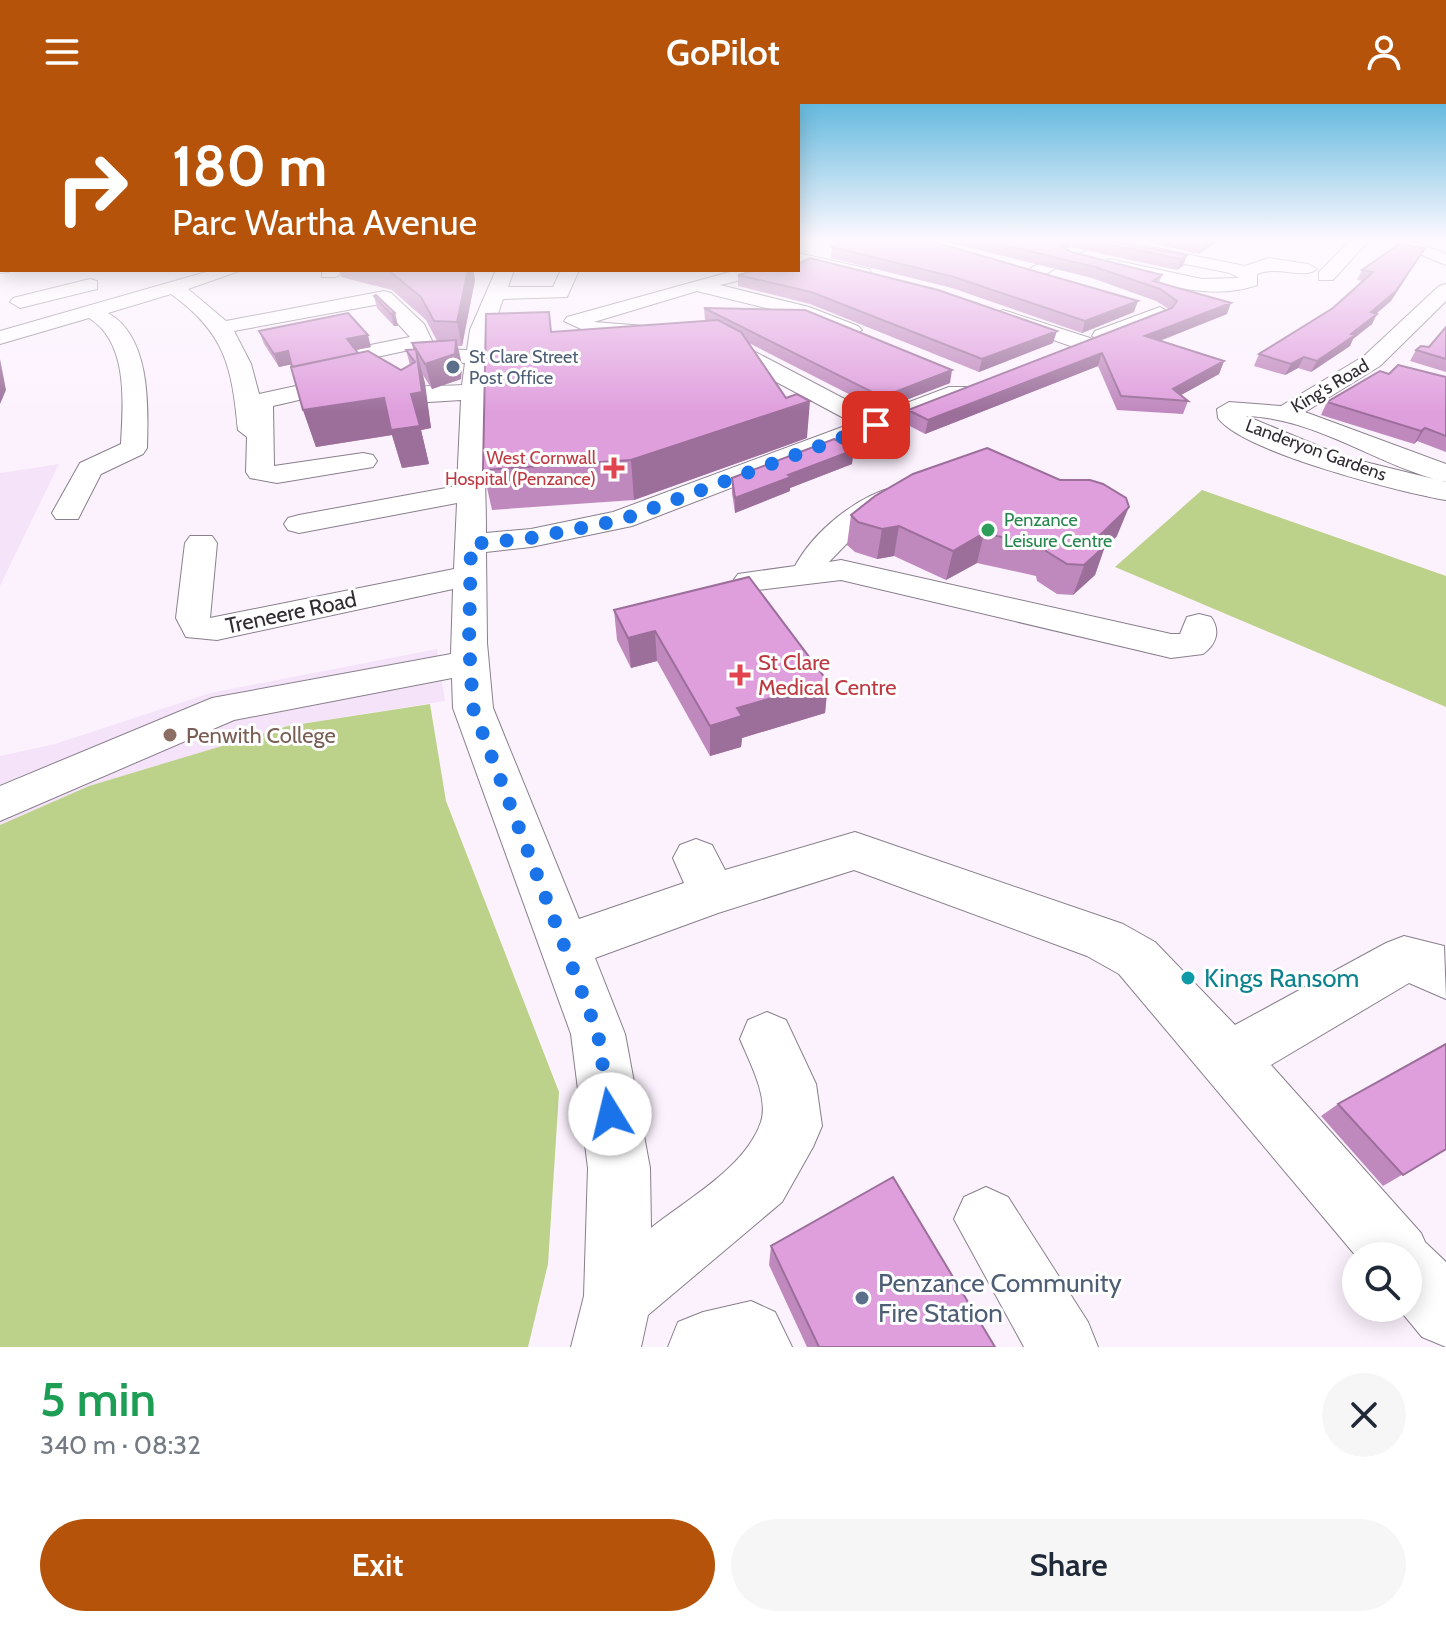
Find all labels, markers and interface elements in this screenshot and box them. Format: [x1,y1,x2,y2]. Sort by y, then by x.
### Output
icon: menu [40,30,84,74]
text: GoPilot [666,30,780,74]
icon: person [1362,30,1406,74]
text: 180 m [172,132,327,200]
icon: right [40,136,144,240]
text: Parc Wartha Avenue [172,200,477,244]
place label: St Clare Street Post Office [469,346,578,389]
street label: King's Road [1287,354,1373,418]
marker: St Clare Street Post Office [444,358,462,376]
pin [842,391,910,459]
icon: arrive [854,403,898,447]
street label: Landeryon Gardens [1242,414,1390,486]
place label: West Cornwall Hospital (Penzance) [445,447,597,490]
marker: West Cornwall Hospital (Penzance) [603,457,625,479]
place label: Penzance Leisure Centre [1004,509,1112,552]
marker: Penzance Leisure Centre [979,521,997,539]
street label: Treneere Road [223,585,359,640]
place label: St Clare Medical Centre [758,649,896,701]
marker: St Clare Medical Centre [729,664,751,686]
place label: Penwith College [186,722,336,749]
marker: Penwith College [161,726,179,744]
place label: Kings Ransom [1204,962,1359,994]
marker: Kings Ransom [1179,969,1197,987]
position arrow [568,1072,652,1156]
map controls [1342,1242,1422,1322]
button: search [1342,1242,1422,1322]
place label: Penzance Community Fire Station [878,1267,1122,1329]
marker: Penzance Community Fire Station [853,1289,871,1307]
text: 5 min [40,1370,156,1428]
button: close [1322,1373,1406,1457]
text: 340 m · 08:32 [40,1429,201,1461]
button: Exit [40,1519,715,1611]
button: Share [731,1519,1406,1611]

